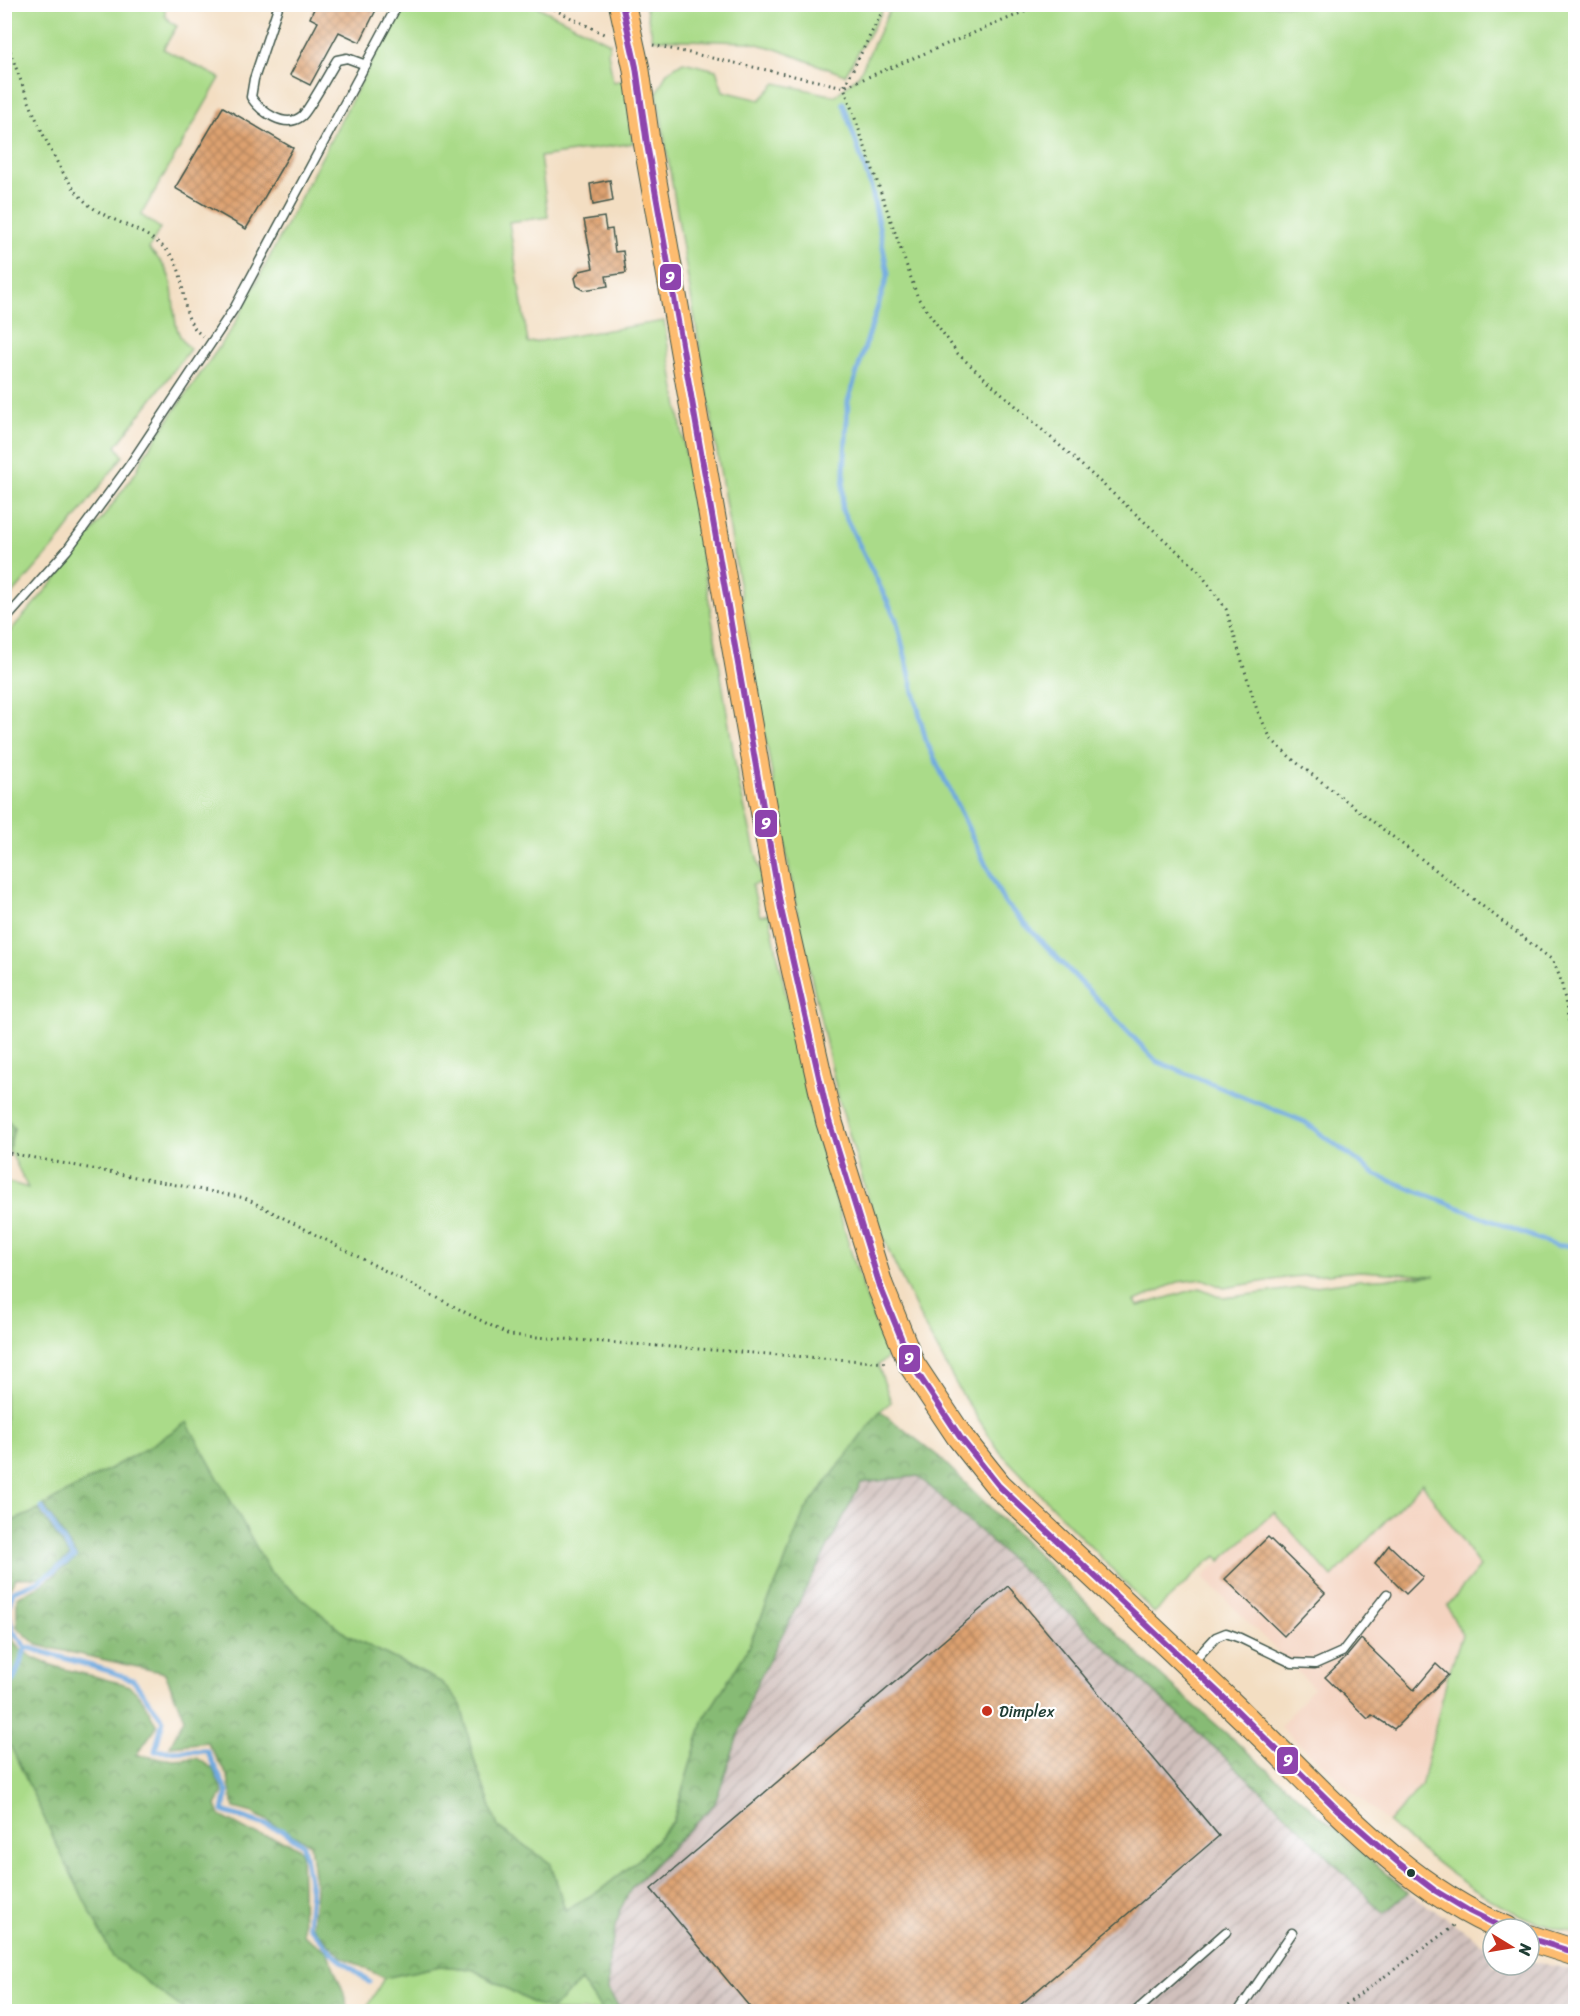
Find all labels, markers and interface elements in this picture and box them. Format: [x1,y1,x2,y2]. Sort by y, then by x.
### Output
line badge: 9 [659,263,682,291]
text: 9 [665,263,675,292]
line badge: 9 [754,809,778,838]
text: 9 [761,809,771,838]
line badge: 9 [898,1344,921,1373]
text: 9 [904,1344,914,1373]
place label: Dimplex [999,1697,1056,1726]
marker: Dimplex [980,1704,994,1718]
line badge: 9 [1276,1746,1299,1775]
text: 9 [1283,1746,1293,1775]
unlabelled marker [1405,1867,1417,1879]
north arrow [1481,1917,1541,1977]
text: N [1510,1941,1541,1959]

